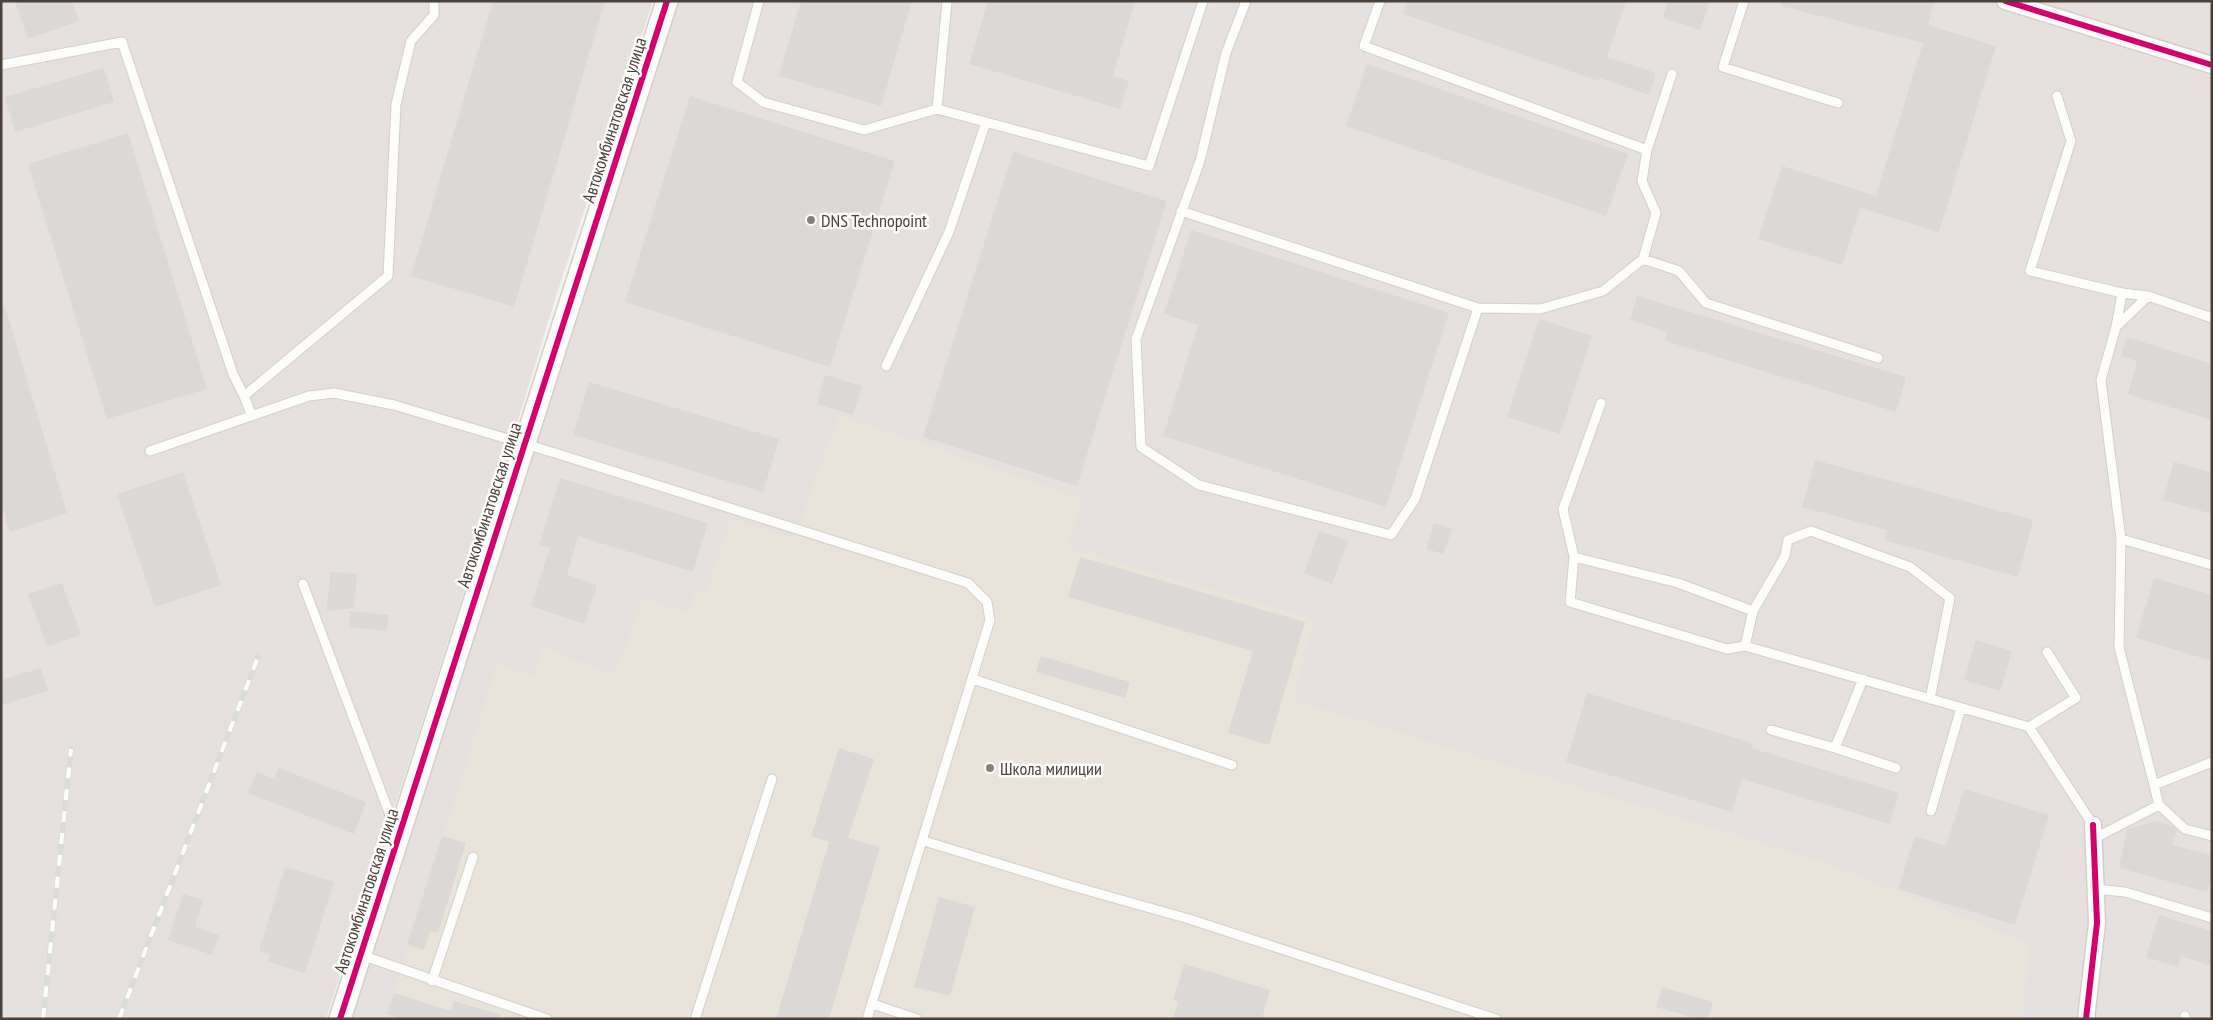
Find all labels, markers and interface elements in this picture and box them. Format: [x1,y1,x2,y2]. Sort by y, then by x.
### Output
street label: Автокомбинатовская улица [576,34,652,206]
place label: DNS Technopoint [821,209,927,232]
marker: DNS Technopoint [805,214,817,226]
street label: Автокомбинатовская улица [451,419,527,591]
place label: Школа милиции [1000,757,1102,780]
marker: Школа милиции [984,762,996,774]
street label: Автокомбинатовская улица [328,805,404,977]

